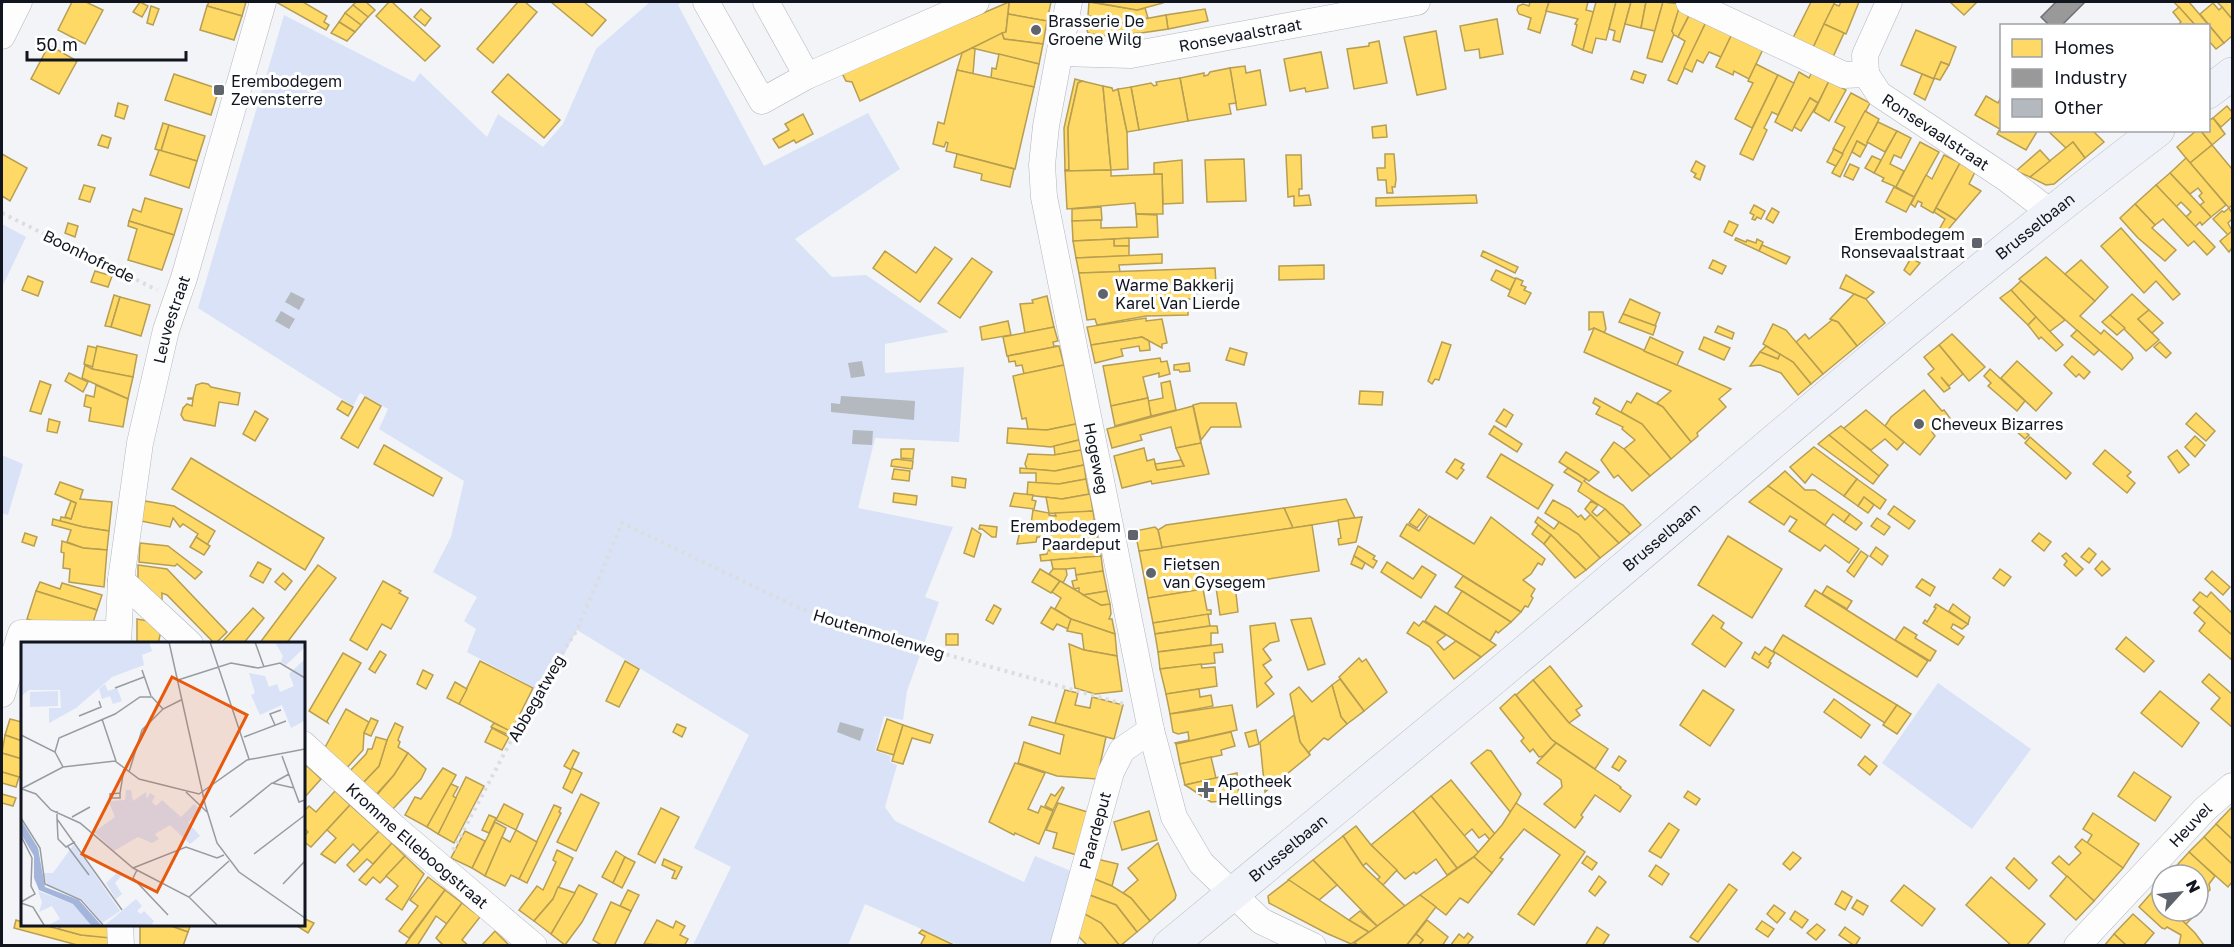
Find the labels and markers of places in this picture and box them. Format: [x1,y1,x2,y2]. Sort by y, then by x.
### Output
place label: Brasserie De Groene Wilg [1048,11,1144,49]
marker: Brasserie De Groene Wilg [1029,23,1043,37]
place label: Erembodegem Zevensterre [231,71,342,109]
marker: Erembodegem Zevensterre [212,83,226,97]
place label: Erembodegem Ronsevaalstraat [1840,224,1965,262]
marker: Erembodegem Ronsevaalstraat [1970,236,1984,250]
place label: Warme Bakkerij Karel Van Lierde [1115,275,1240,313]
marker: Warme Bakkerij Karel Van Lierde [1096,287,1110,301]
place label: Cheveux Bizarres [1931,414,2063,434]
marker: Cheveux Bizarres [1912,417,1926,431]
place label: Erembodegem Paardeput [1010,516,1121,554]
marker: Erembodegem Paardeput [1126,528,1140,542]
place label: Fietsen van Gysegem [1163,554,1266,592]
marker: Fietsen van Gysegem [1144,566,1158,580]
place label: Apotheek Hellings [1218,771,1292,809]
marker: Apotheek Hellings [1199,783,1213,797]

